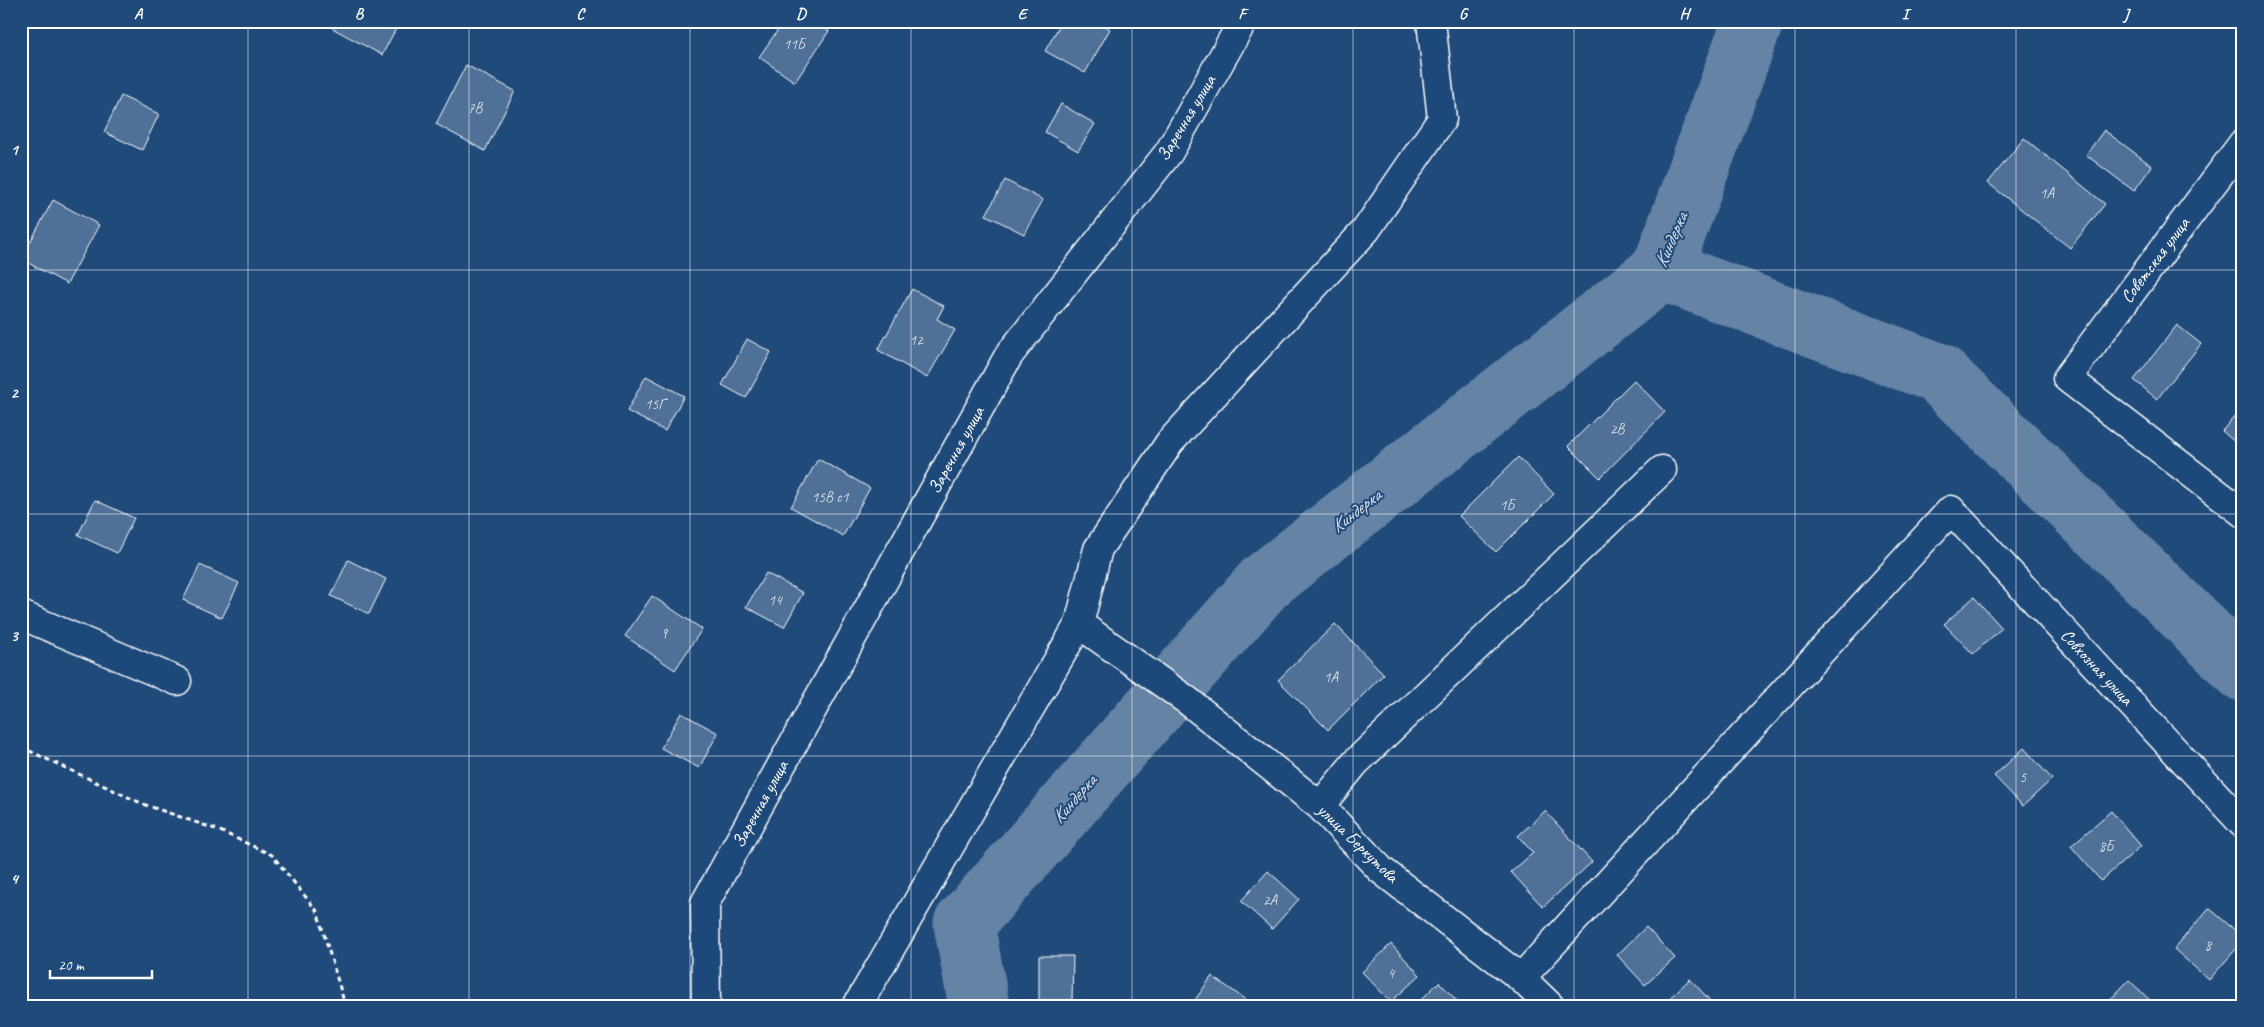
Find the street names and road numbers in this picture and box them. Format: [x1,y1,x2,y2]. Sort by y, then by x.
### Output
street label: Заречная улица [1152,70,1221,165]
street label: Советская улица [2116,212,2195,307]
street label: Заречная улица [923,402,990,497]
street label: Совхозная улица [2056,624,2139,711]
street label: Заречная улица [727,756,794,851]
street label: улица Беркутова [1312,798,1404,888]

